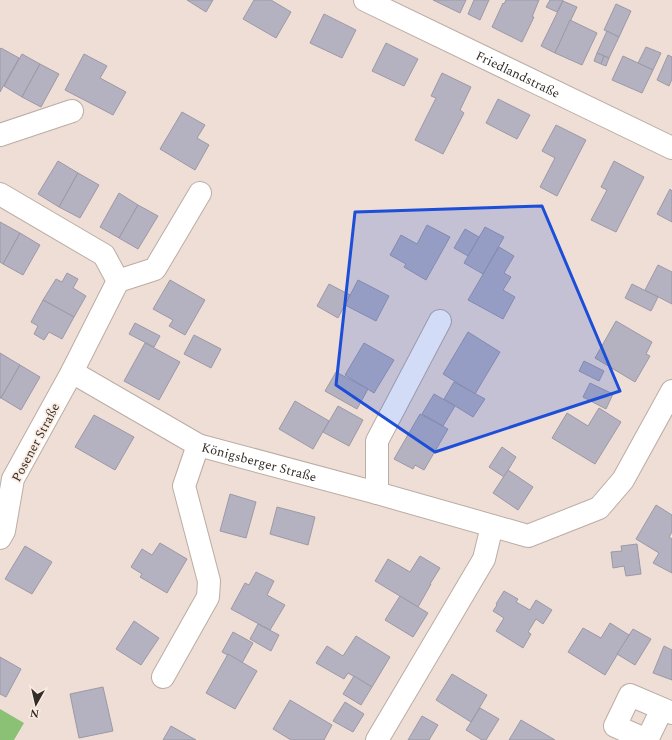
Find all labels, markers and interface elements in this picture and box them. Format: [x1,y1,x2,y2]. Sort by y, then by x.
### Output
street label: Friedlandstraße [472,46,563,104]
street label: Posener Straße [7,399,65,485]
street label: Königsberger Straße [199,437,319,487]
north arrow [16,684,56,724]
text: N [29,704,40,722]

